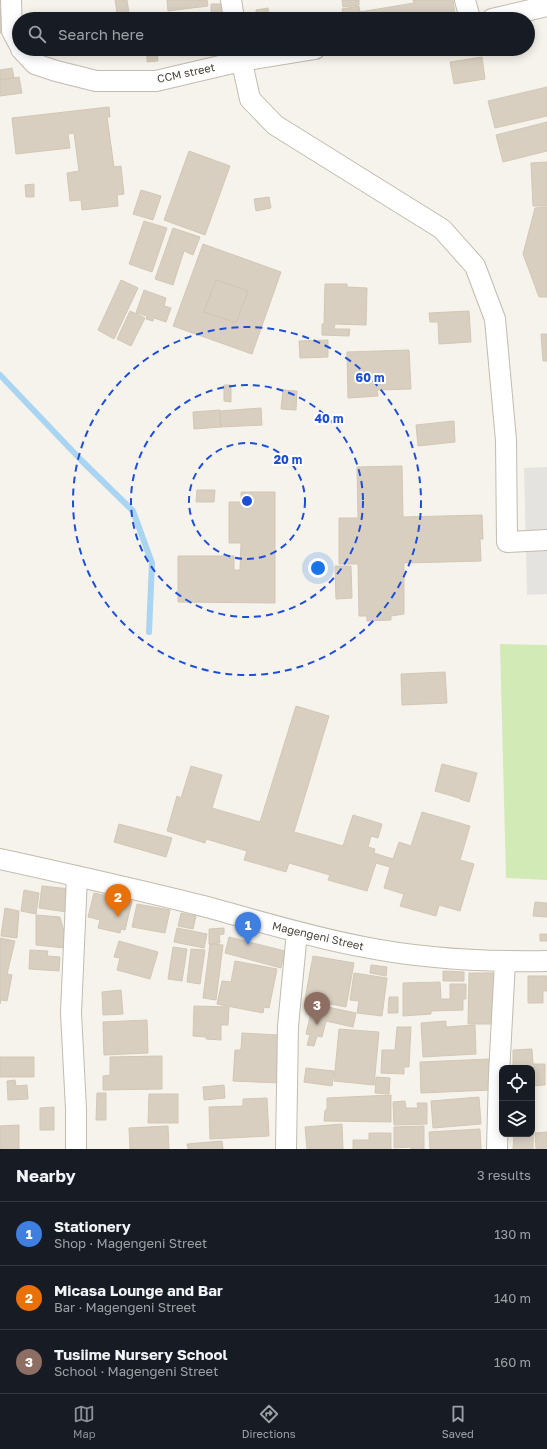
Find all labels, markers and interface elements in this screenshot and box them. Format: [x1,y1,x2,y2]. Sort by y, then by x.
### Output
search box [12,12,535,56]
icon: search [26,23,48,45]
text: Search here [58,25,144,43]
street label: CCM street [156,60,216,85]
text: 60 m [356,370,384,385]
text: 40 m [315,411,343,426]
text: 20 m [274,452,302,467]
centre of rings [240,494,254,508]
your location [308,558,328,578]
pin: 2 [105,884,131,917]
pin: 1 [235,912,261,945]
street label: Magengeni Street [271,919,365,952]
pin: 3 [304,992,330,1025]
map controls [499,1065,535,1137]
button: locate [499,1065,535,1101]
button: layers [499,1101,535,1137]
text: Nearby [16,1165,76,1186]
text: 3 results [477,1167,531,1183]
text: Stationery [54,1217,131,1235]
text: 1 [26,1226,32,1242]
text: 130 m [494,1226,531,1242]
text: Shop · Magengeni Street [54,1235,207,1251]
text: Micasa Lounge and Bar [54,1281,223,1299]
text: 2 [25,1290,33,1306]
text: 140 m [494,1290,531,1306]
text: Bar · Magengeni Street [54,1299,196,1315]
text: Tusiime Nursery School [54,1345,228,1363]
text: 3 [25,1354,33,1370]
text: 160 m [494,1354,531,1370]
text: School · Magengeni Street [54,1363,218,1379]
tab: Map [73,1403,96,1440]
tab: Directions [242,1403,296,1440]
tab: Saved [442,1403,474,1440]

